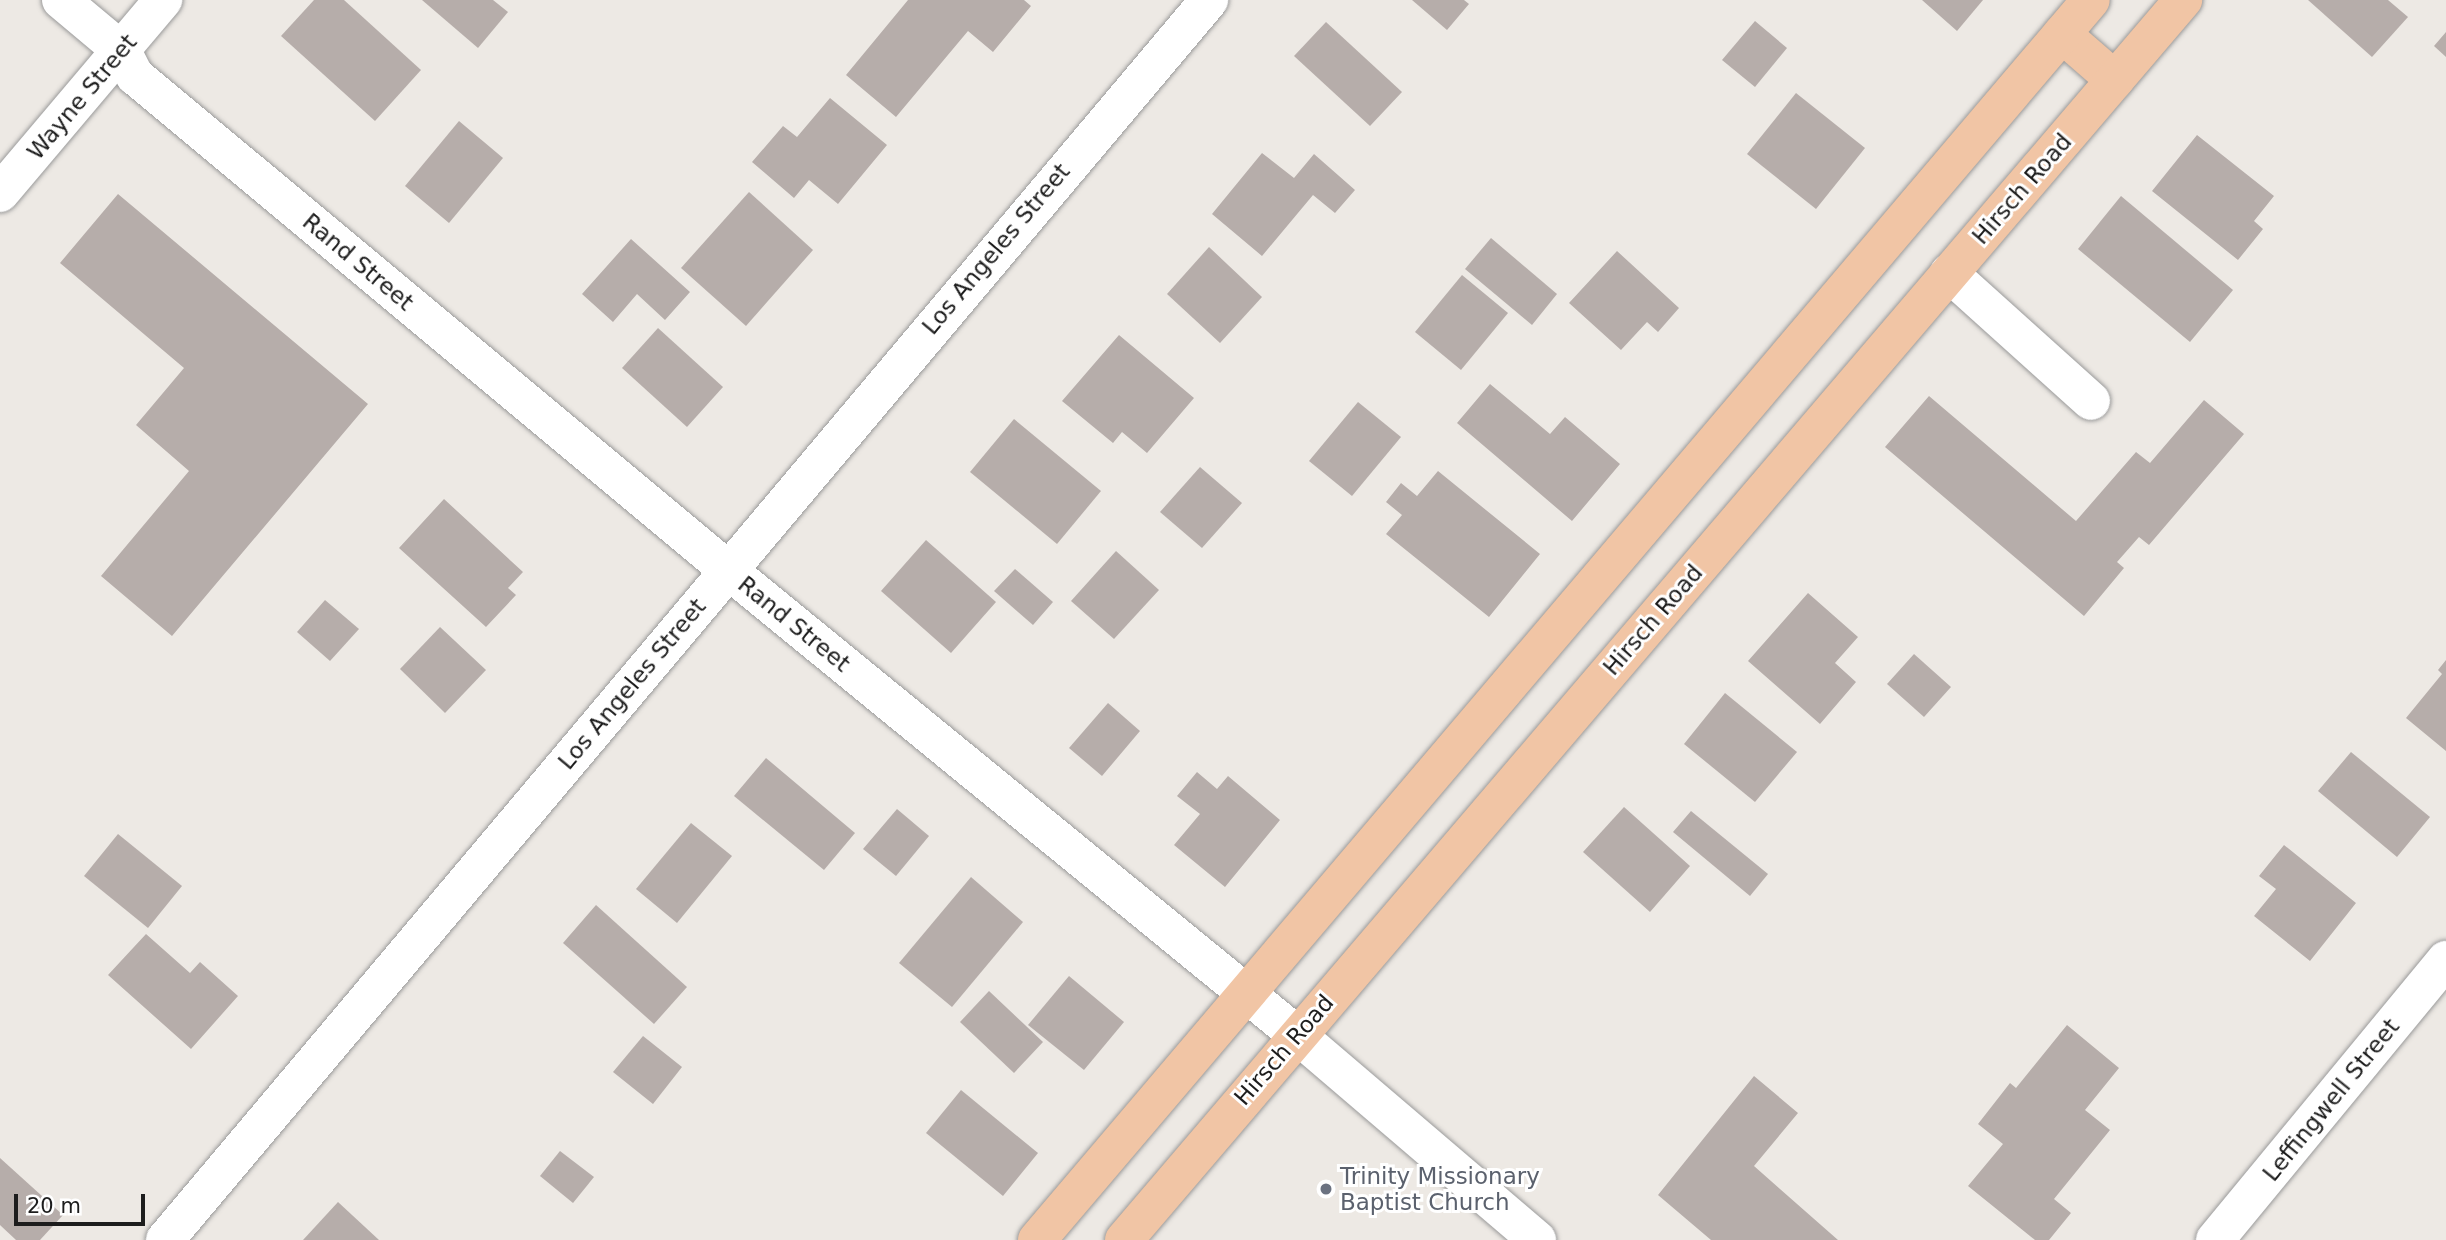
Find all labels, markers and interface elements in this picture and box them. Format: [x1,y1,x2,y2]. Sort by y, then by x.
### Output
street label: Wayne Street [22,29,142,165]
street label: Hirsch Road [1967,128,2077,250]
street label: Los Angeles Street [916,158,1076,340]
street label: Rand Street [297,208,419,316]
street label: Hirsch Road [1598,559,1708,681]
street label: Rand Street [732,570,856,678]
street label: Los Angeles Street [552,593,712,775]
street label: Hirsch Road [1229,989,1339,1111]
street label: Leffingwell Street [2257,1013,2405,1187]
place label: Trinity Missionary Baptist Church [1340,1162,1540,1216]
scale bar [18,1180,149,1224]
marker: Trinity Missionary Baptist Church [1318,1181,1334,1197]
text: 20 m [27,1194,81,1218]

